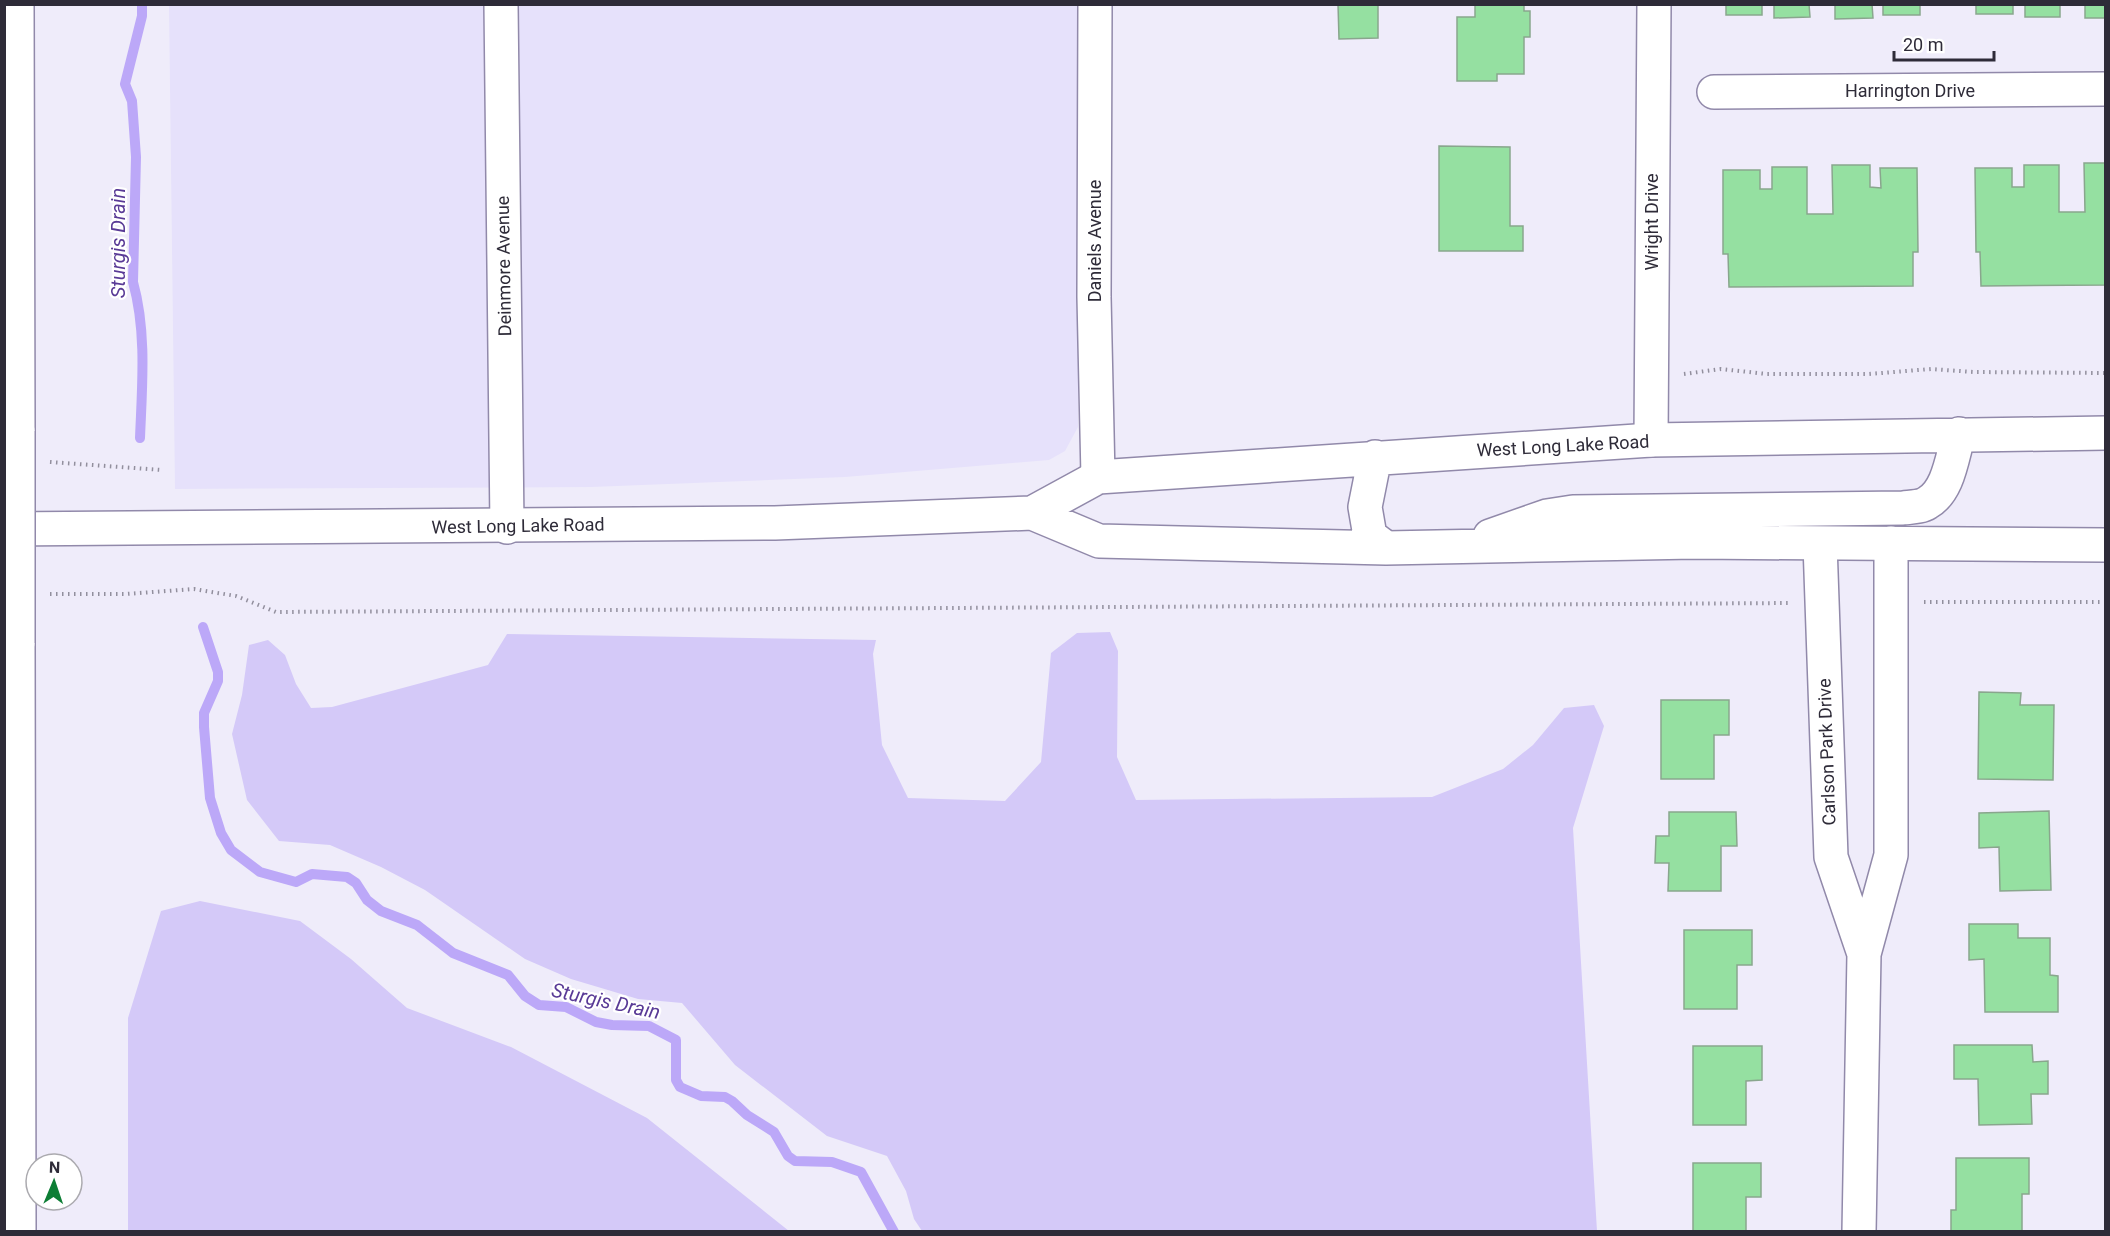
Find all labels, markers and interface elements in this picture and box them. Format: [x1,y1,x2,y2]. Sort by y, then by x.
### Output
scale bar [1894,24,1994,62]
text: 20 m [1903,34,1943,55]
street label: Harrington Drive [1845,80,1975,101]
street label: Wright Drive [1641,173,1662,271]
street label: Daniels Avenue [1084,180,1105,302]
water label: Sturgis Drain [106,188,130,298]
street label: Deinmore Avenue [492,196,515,336]
street label: West Long Lake Road [1476,430,1650,461]
street label: West Long Lake Road [431,513,605,538]
street label: Carlson Park Drive [1813,678,1840,826]
water label: Sturgis Drain [550,978,662,1024]
north arrow [24,1152,84,1212]
text: N [49,1158,60,1177]

